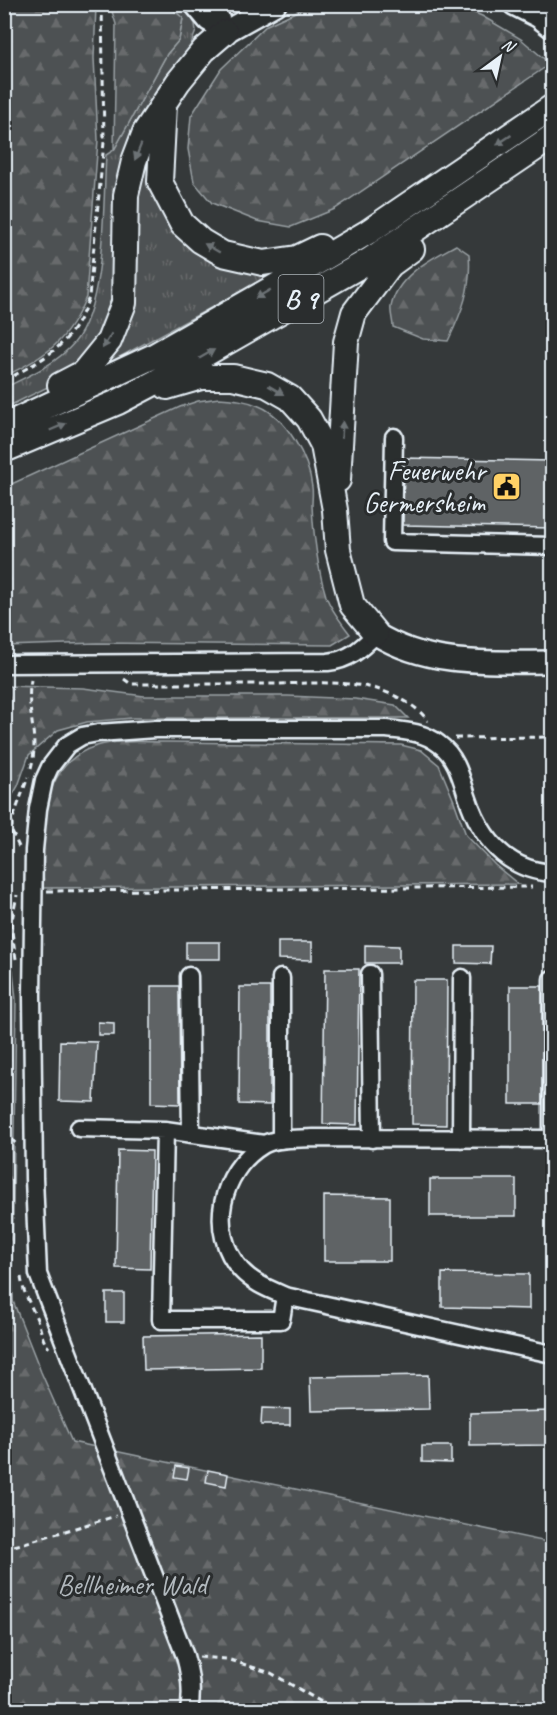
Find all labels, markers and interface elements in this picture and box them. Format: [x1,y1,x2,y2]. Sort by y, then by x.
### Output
north arrow [470,27,530,87]
text: N [498,34,520,58]
one-way arrow [496,134,512,145]
one-way arrow [132,143,142,161]
one-way arrow [204,242,220,253]
road number: B 9 [278,275,324,323]
one-way arrow [254,289,271,299]
one-way arrow [102,333,113,350]
one-way arrow [198,349,215,359]
one-way arrow [268,385,284,396]
one-way arrow [337,421,346,440]
one-way arrow [50,422,68,432]
place label: Feuerwehr Germersheim [364,453,488,520]
public building icon: Feuerwehr Germersheim [490,470,522,502]
park label: Bellheimer Wald [57,1567,211,1602]

